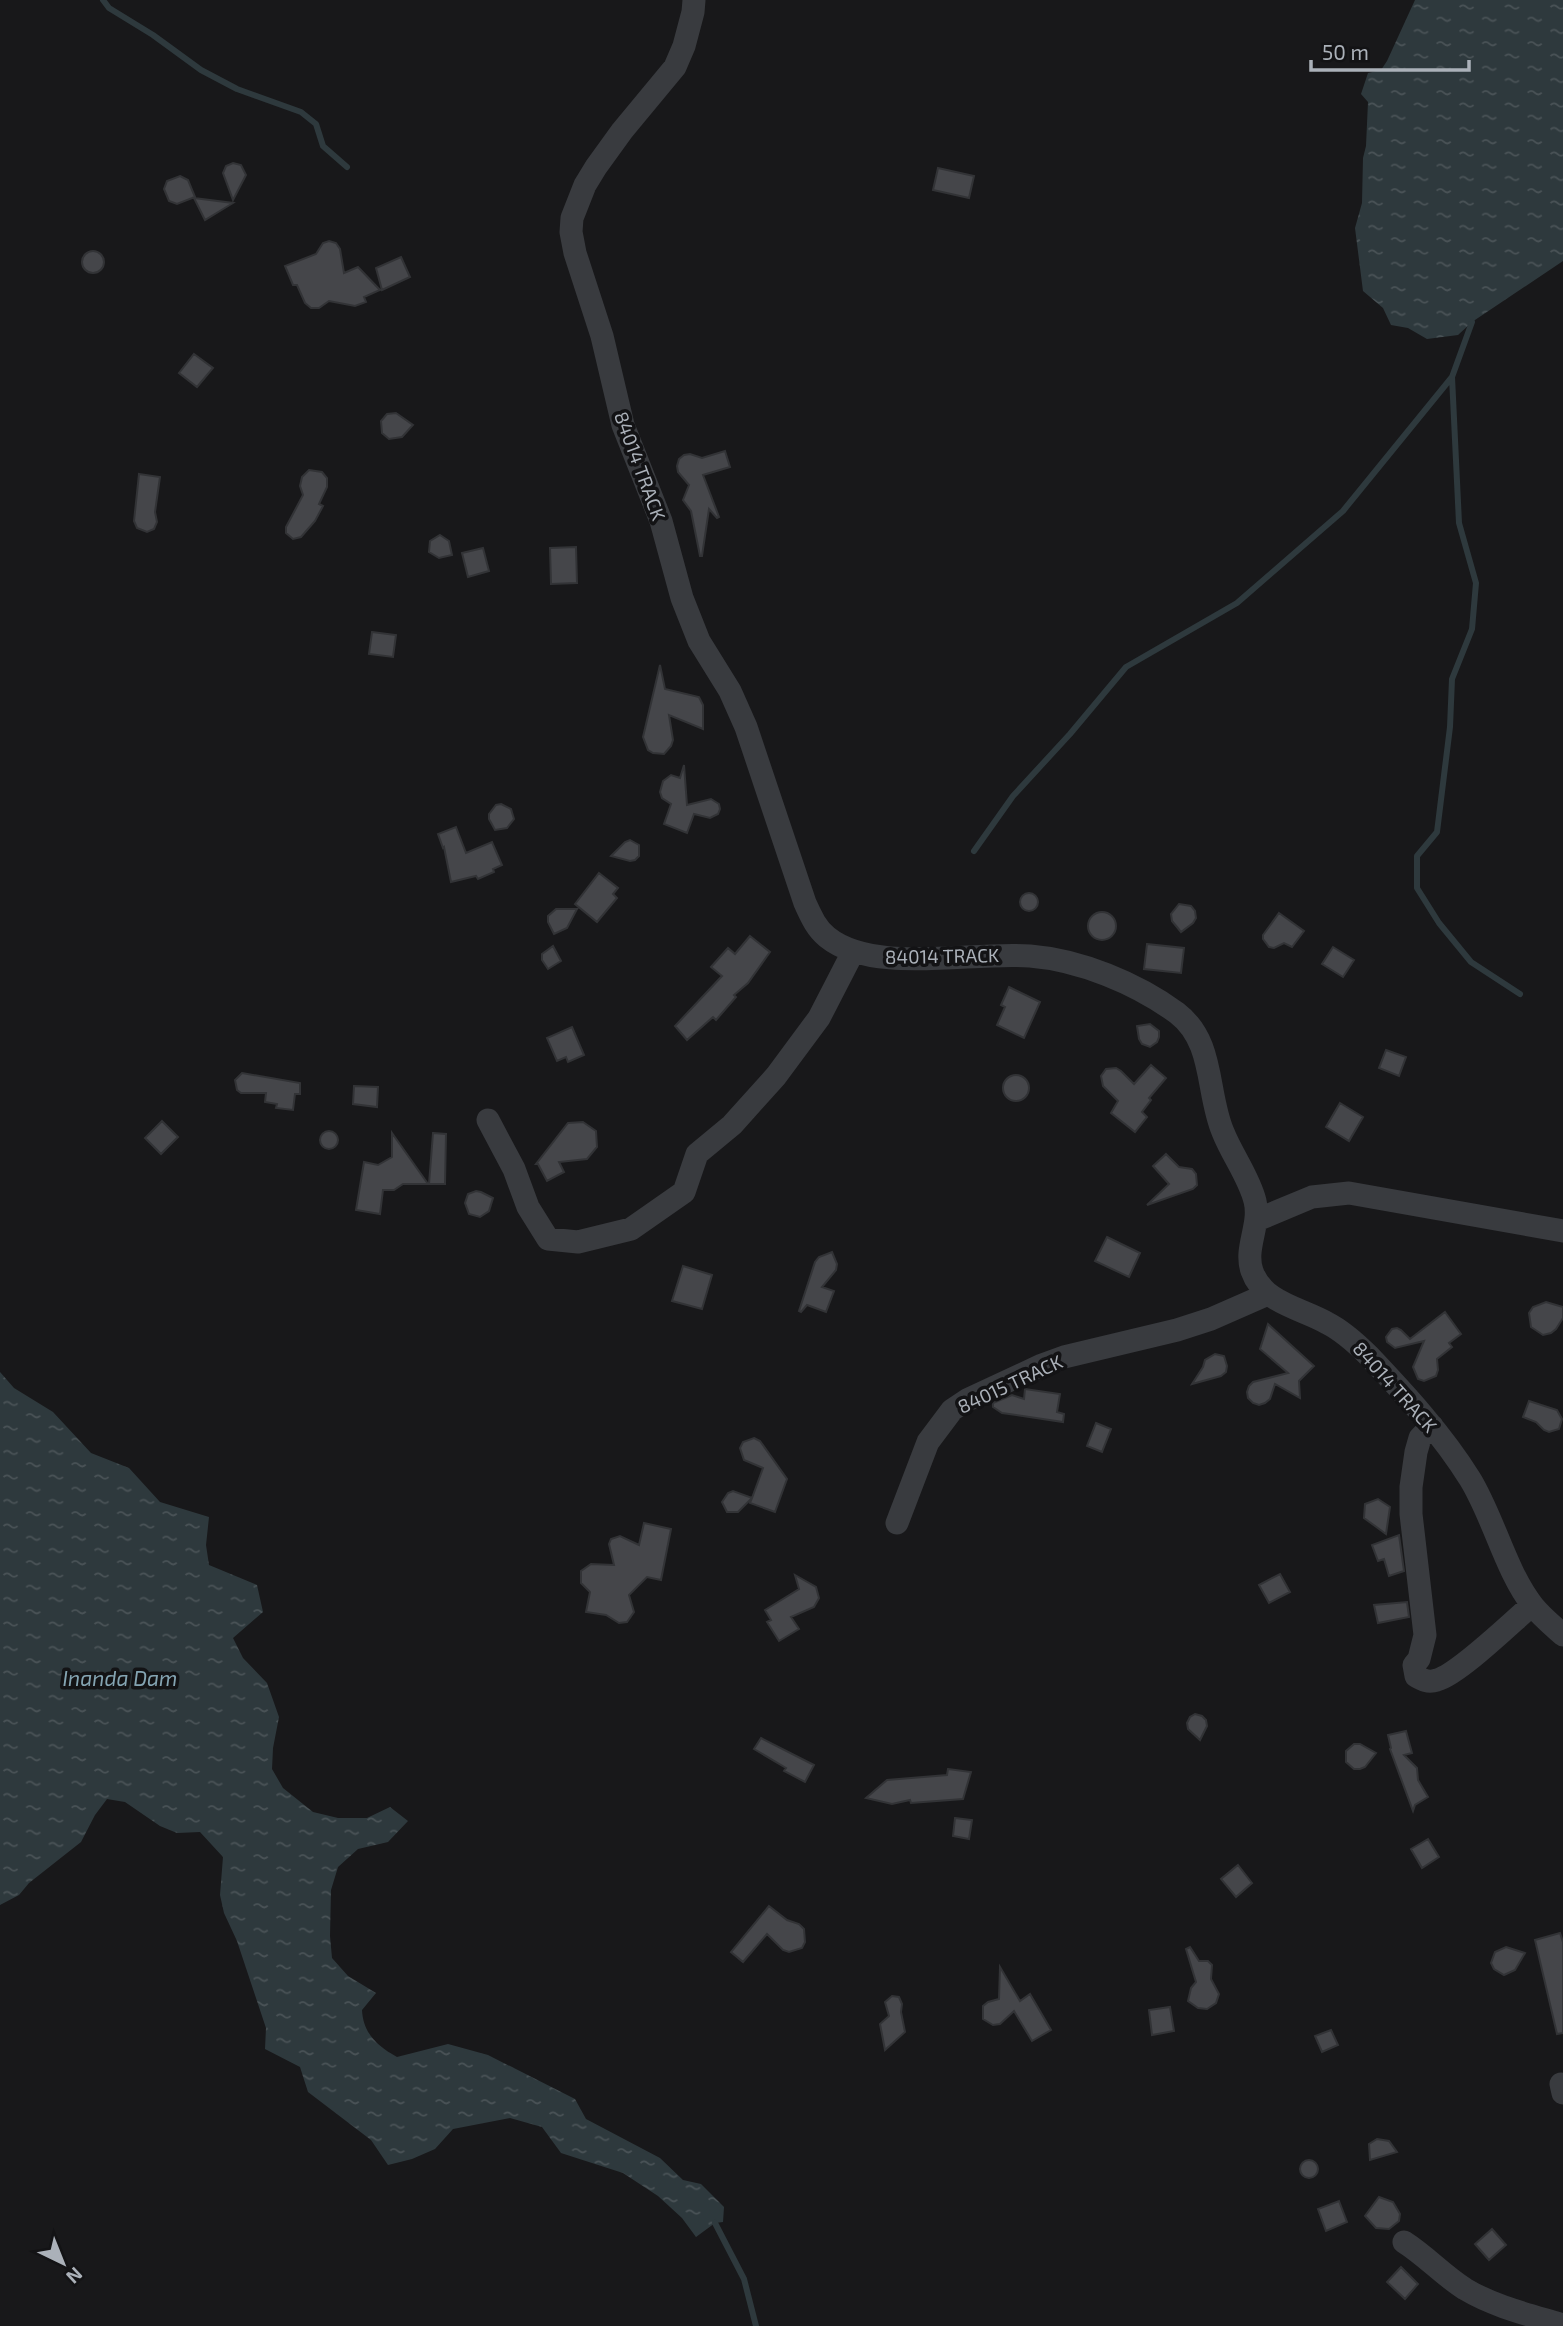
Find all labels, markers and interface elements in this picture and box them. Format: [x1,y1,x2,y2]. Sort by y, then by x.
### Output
scale bar [1311,28,1468,72]
text: 50 m [1322,39,1369,64]
street label: 84014 TRACK [610,408,671,523]
street label: 84014 TRACK [885,943,999,968]
street label: 84014 TRACK [1349,1336,1442,1437]
street label: 84015 TRACK [954,1349,1066,1418]
water label: Inanda Dam [63,1665,177,1690]
north arrow [28,2228,98,2298]
text: N [62,2263,88,2289]

